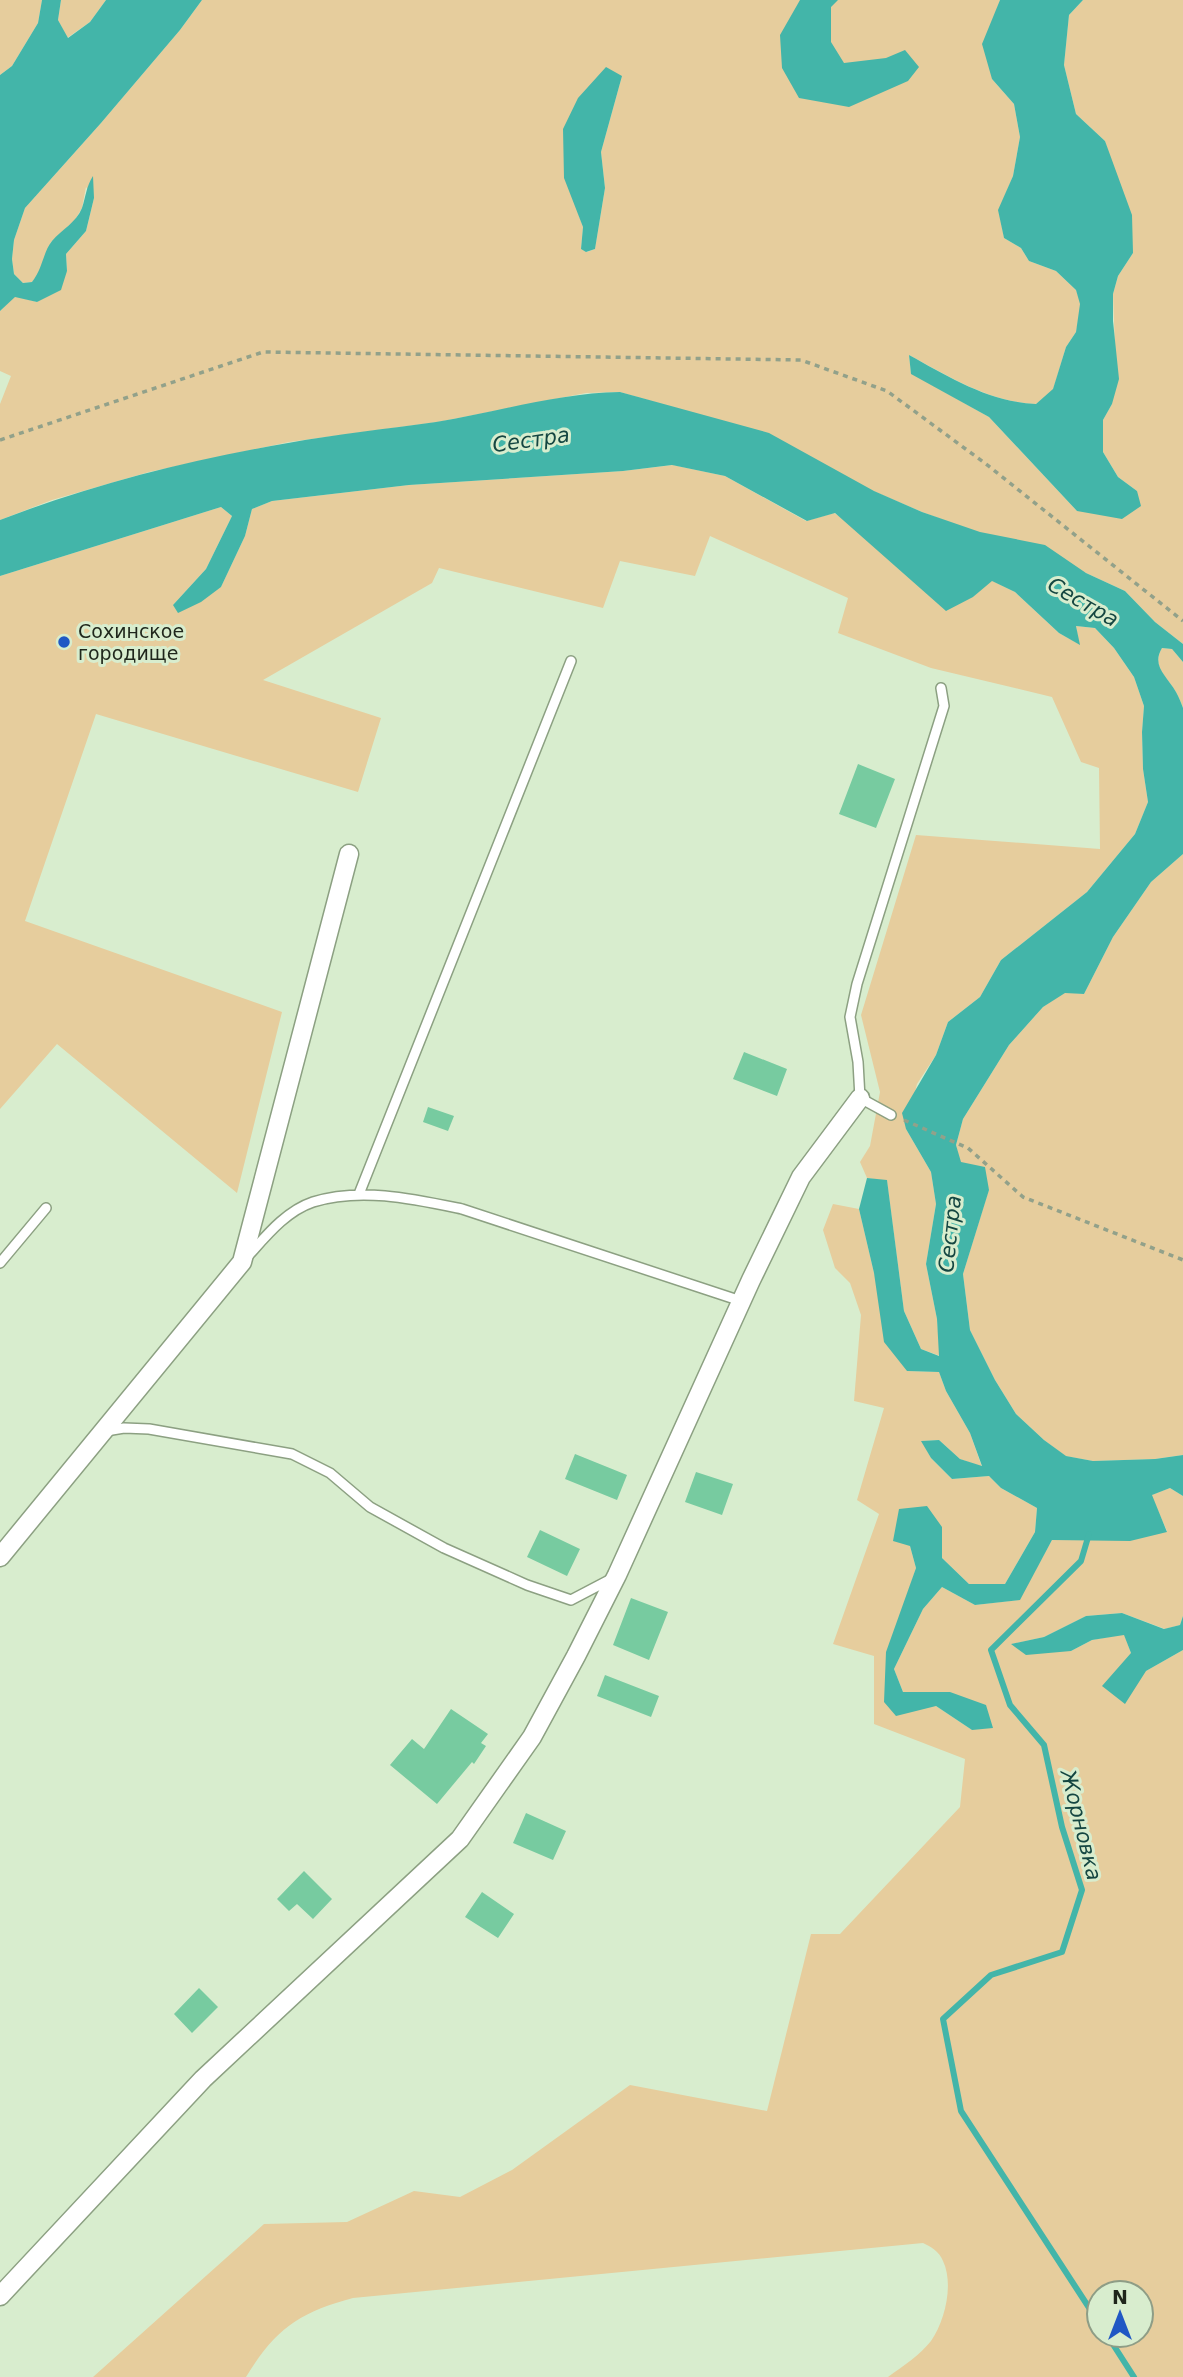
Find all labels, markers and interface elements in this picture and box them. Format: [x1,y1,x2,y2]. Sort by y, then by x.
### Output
water label: Сестра [491,423,571,457]
water label: Сестра [1043,572,1123,632]
place label: Сохинское городище [78,620,184,664]
marker: Сохинское городище [56,634,72,650]
water label: Сестра [934,1194,966,1274]
water label: Жорновка [1055,1765,1106,1883]
north arrow [1085,2279,1155,2349]
text: N [1112,2286,1128,2308]

